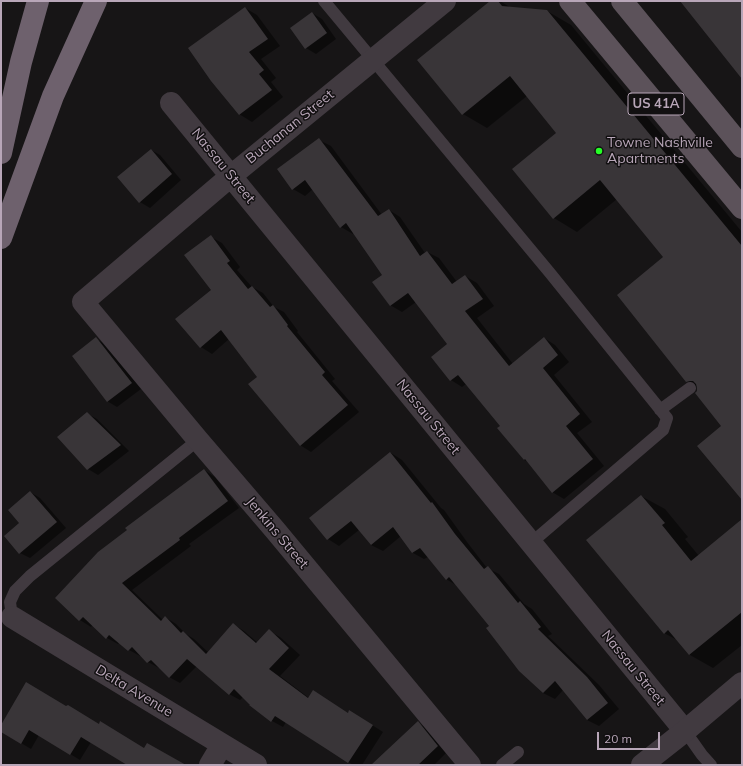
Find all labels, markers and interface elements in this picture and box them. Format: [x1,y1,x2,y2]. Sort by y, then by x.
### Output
street label: Buchanan Street [243,86,337,168]
road number: US 41A [628,93,684,115]
street label: Nassau Street [188,125,258,207]
place label: Towne Nashville Apartments [607,135,713,168]
marker: Towne Nashville Apartments [594,146,604,156]
street label: Nassau Street [393,376,463,458]
street label: Jenkins Street [242,494,312,572]
street label: Nassau Street [598,627,668,709]
street label: Delta Avenue [92,661,176,721]
scale bar [599,724,662,750]
text: 20 m [604,731,632,746]

